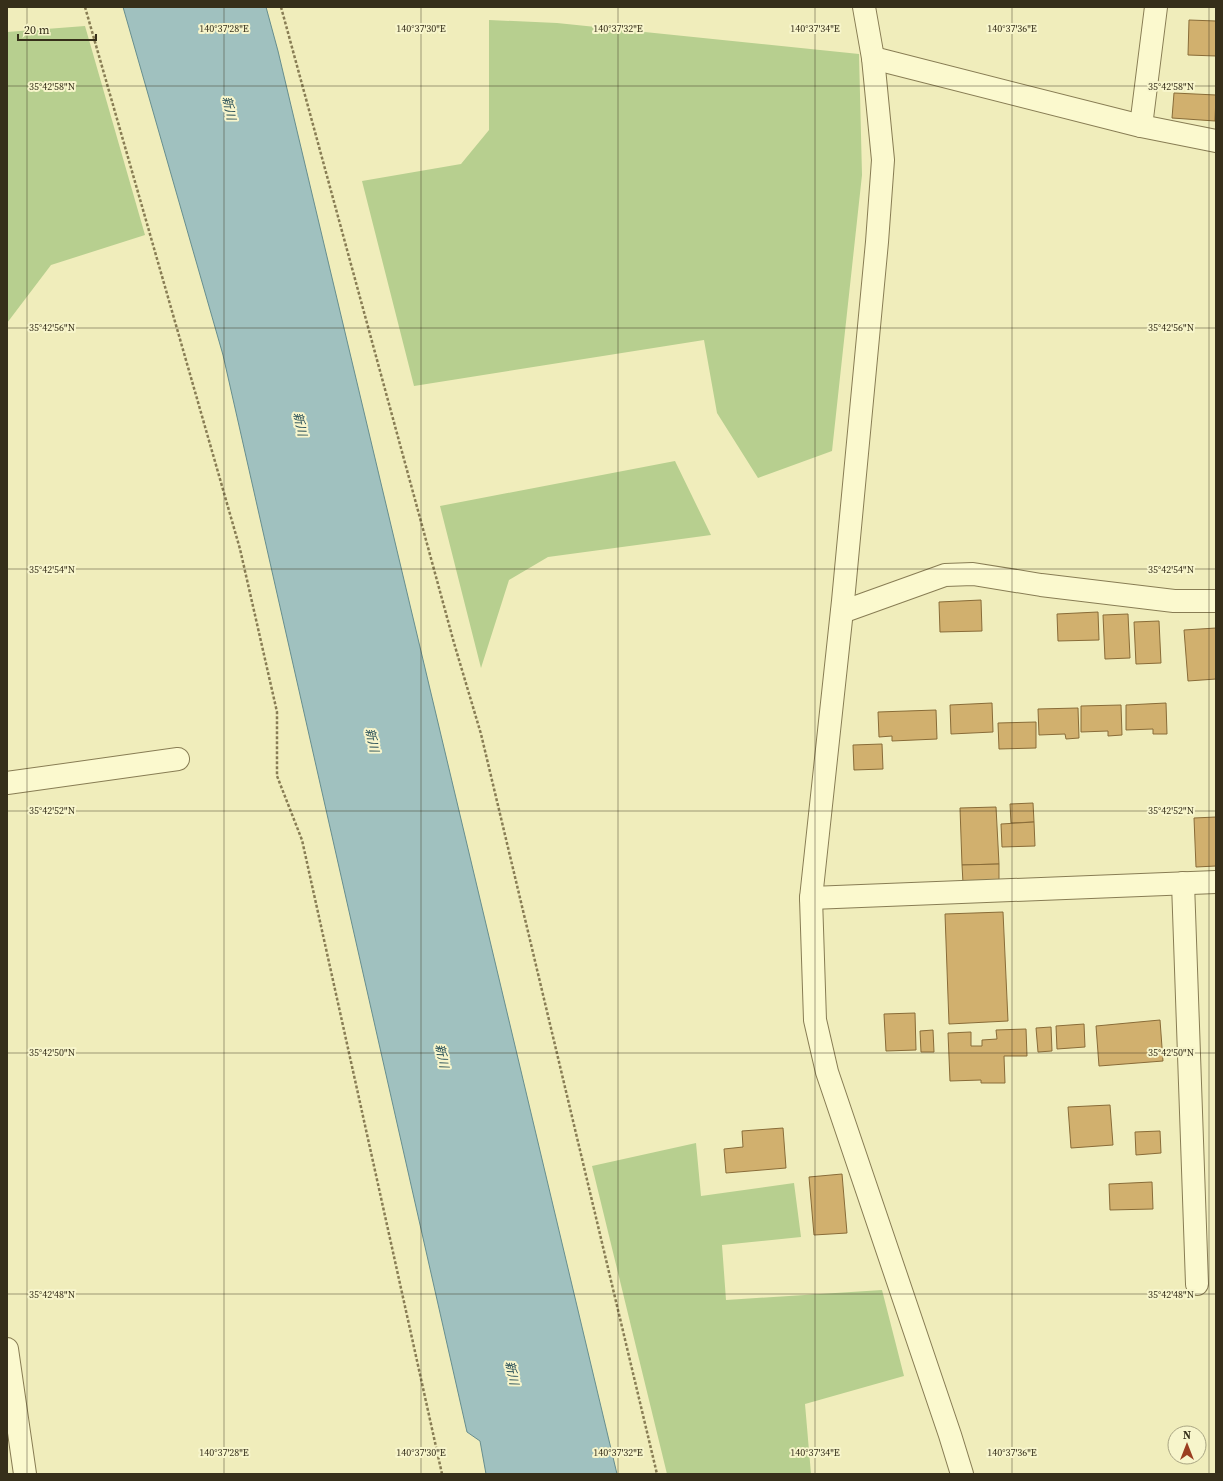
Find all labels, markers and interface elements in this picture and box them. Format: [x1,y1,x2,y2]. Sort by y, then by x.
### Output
scale bar [18,16,96,42]
text: 20 m [24,22,50,38]
text: 140°37'28"E [199,22,249,35]
text: 140°37'30"E [396,22,446,35]
text: 140°37'32"E [593,22,643,35]
text: 140°37'34"E [790,22,840,35]
text: 140°37'36"E [987,22,1037,35]
text: 35°42'58"N [29,80,75,93]
text: 35°42'58"N [1148,80,1194,93]
water label: 新川 [219,95,240,123]
text: 35°42'56"N [29,321,75,334]
text: 35°42'56"N [1148,321,1194,334]
water label: 新川 [290,411,311,439]
text: 35°42'54"N [29,563,75,576]
text: 35°42'54"N [1148,563,1194,576]
water label: 新川 [362,727,383,755]
text: 35°42'52"N [29,804,75,817]
text: 35°42'52"N [1148,804,1194,817]
water label: 新川 [432,1043,453,1071]
text: 35°42'50"N [29,1046,75,1059]
text: 35°42'50"N [1148,1046,1194,1059]
text: 35°42'48"N [29,1288,75,1301]
text: 35°42'48"N [1148,1288,1194,1301]
water label: 新川 [502,1360,523,1388]
north arrow [1167,1425,1207,1465]
text: N [1183,1428,1191,1443]
text: 140°37'28"E [199,1446,249,1459]
text: 140°37'30"E [396,1446,446,1459]
text: 140°37'32"E [593,1446,643,1459]
text: 140°37'34"E [790,1446,840,1459]
text: 140°37'36"E [987,1446,1037,1459]

